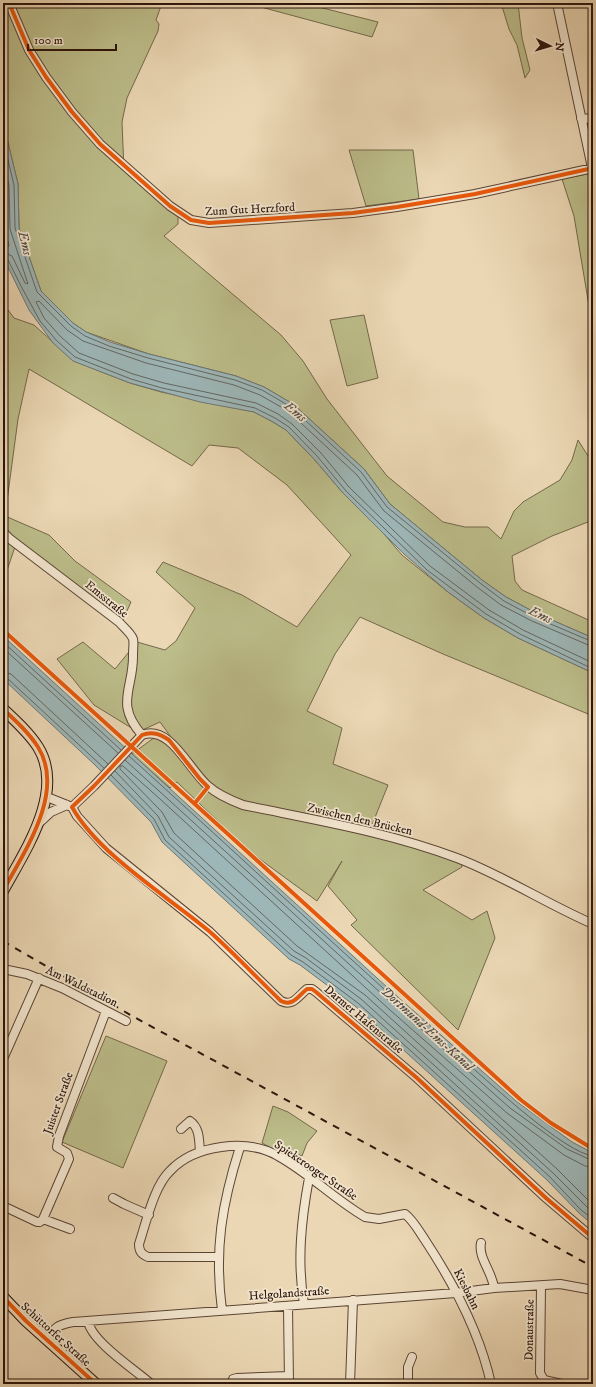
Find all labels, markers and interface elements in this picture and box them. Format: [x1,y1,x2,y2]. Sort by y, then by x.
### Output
scale bar [28,26,116,52]
north arrow [530,26,570,66]
text: 100 m [34,33,63,48]
text: N [552,42,566,52]
street label: Zum Gut Herzford [205,200,295,219]
water label: Ems [14,229,36,258]
water label: Ems [280,397,311,426]
street label: Emsstraße [82,577,131,621]
water label: Ems [525,602,556,628]
street label: Zwischen den Brücken [306,800,415,839]
street label: Am Waldstadion [43,963,121,1011]
street label: Darmer Hafenstraße [321,982,407,1057]
water label: Dortmund-Ems-Kanal [378,983,478,1076]
street label: Juister Straße [40,1070,77,1137]
street label: Spiekerooger Straße [271,1137,360,1204]
street label: Kiesbahn [450,1266,484,1313]
street label: Helgolandstraße [248,1283,330,1304]
street label: Schüttorfer Straße [18,1299,94,1370]
street label: Donaustraße [521,1299,538,1361]

